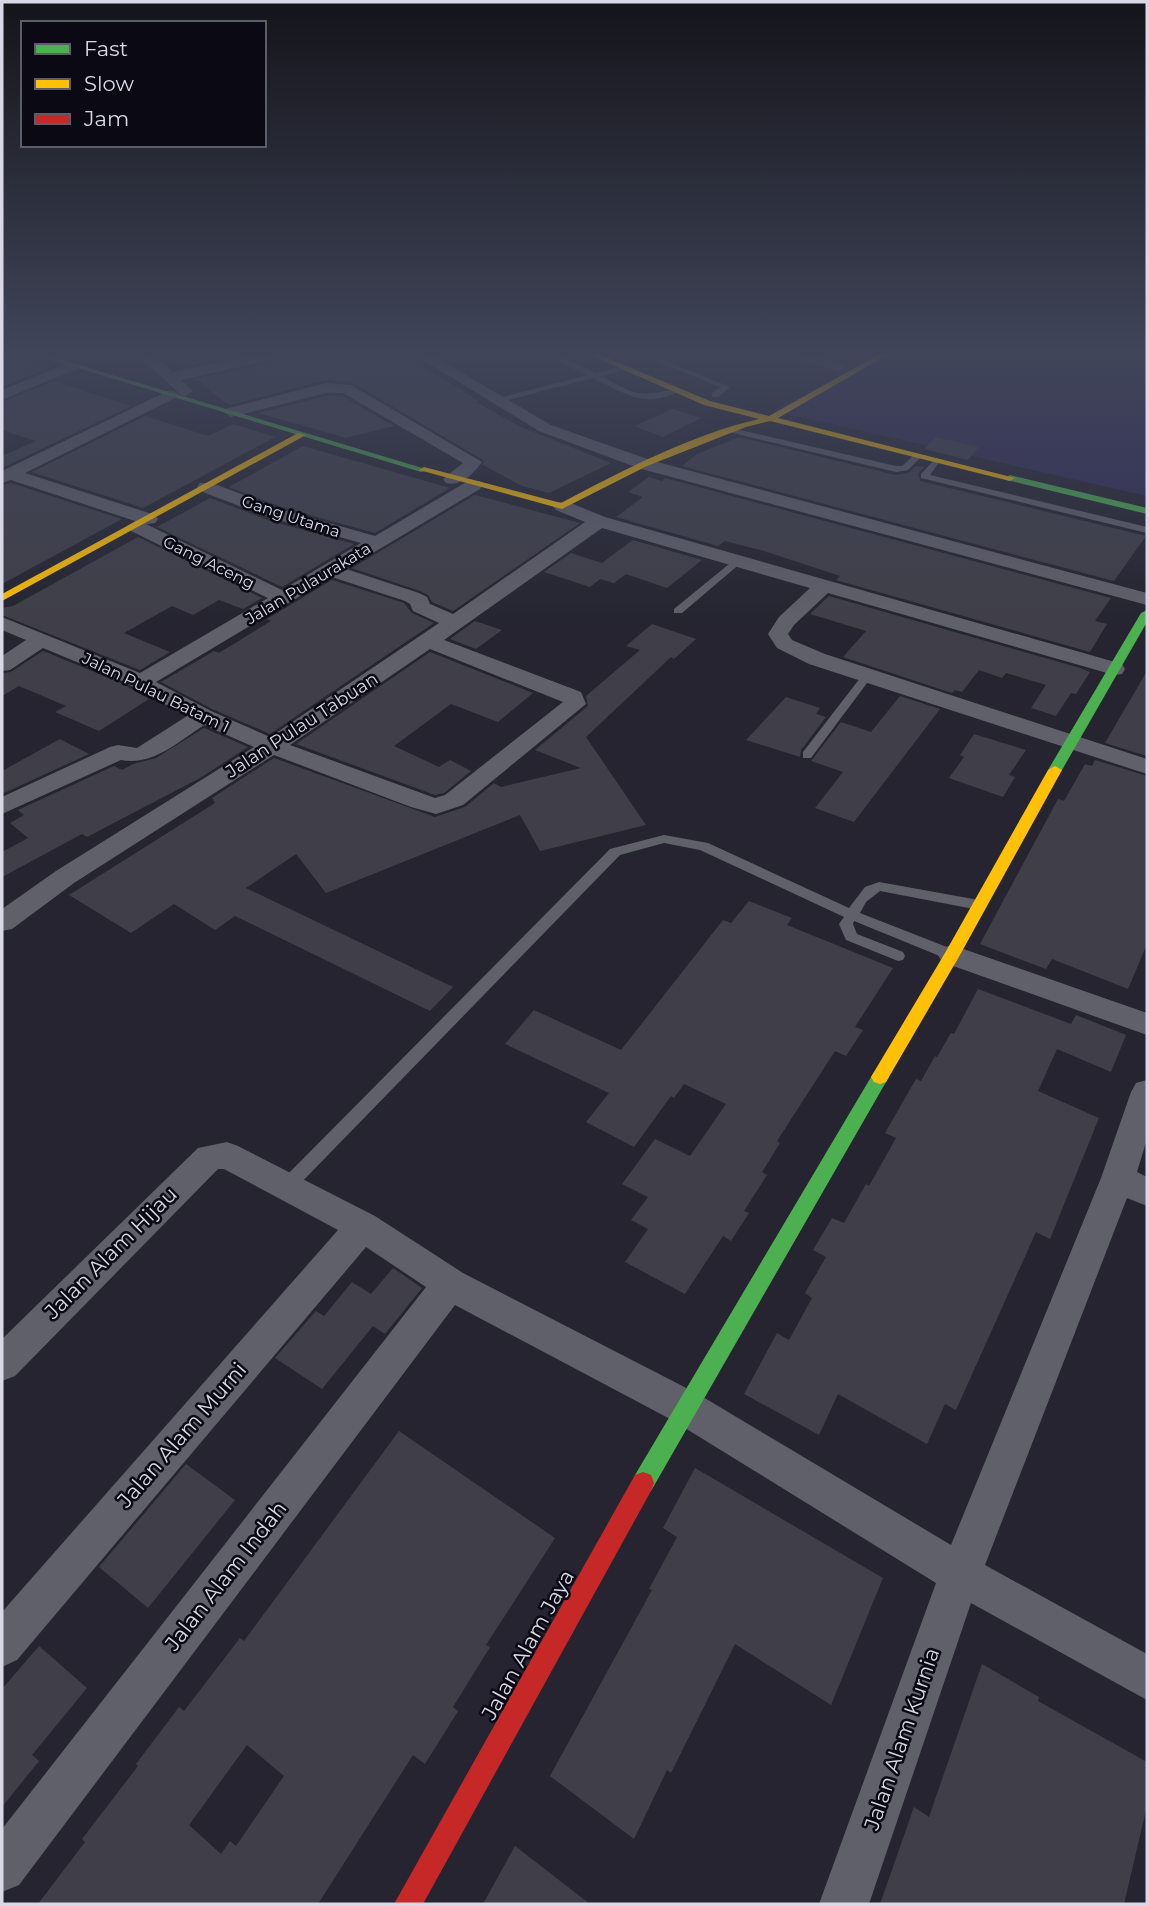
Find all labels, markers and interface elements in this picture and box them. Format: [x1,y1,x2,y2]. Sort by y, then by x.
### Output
legend [21,21,266,147]
text: Fast [84,36,128,61]
text: Slow [84,71,134,96]
text: Jam [83,106,129,131]
street label: Gang Utama [239,492,343,541]
street label: Gang Aceng [160,532,258,593]
street label: Jalan Pulaurakata [241,539,374,629]
street label: Jalan Pulau Batam 1 [78,648,232,736]
street label: Jalan Pulau Tabuan [221,668,382,783]
street label: Jalan Alam Hijau [39,1181,182,1325]
street label: Jalan Alam Murni [111,1357,251,1513]
street label: Jalan Alam Indah [159,1496,292,1656]
street label: Jalan Alam Jaya [476,1565,579,1725]
street label: Jalan Alam Kurnia [858,1645,944,1834]

